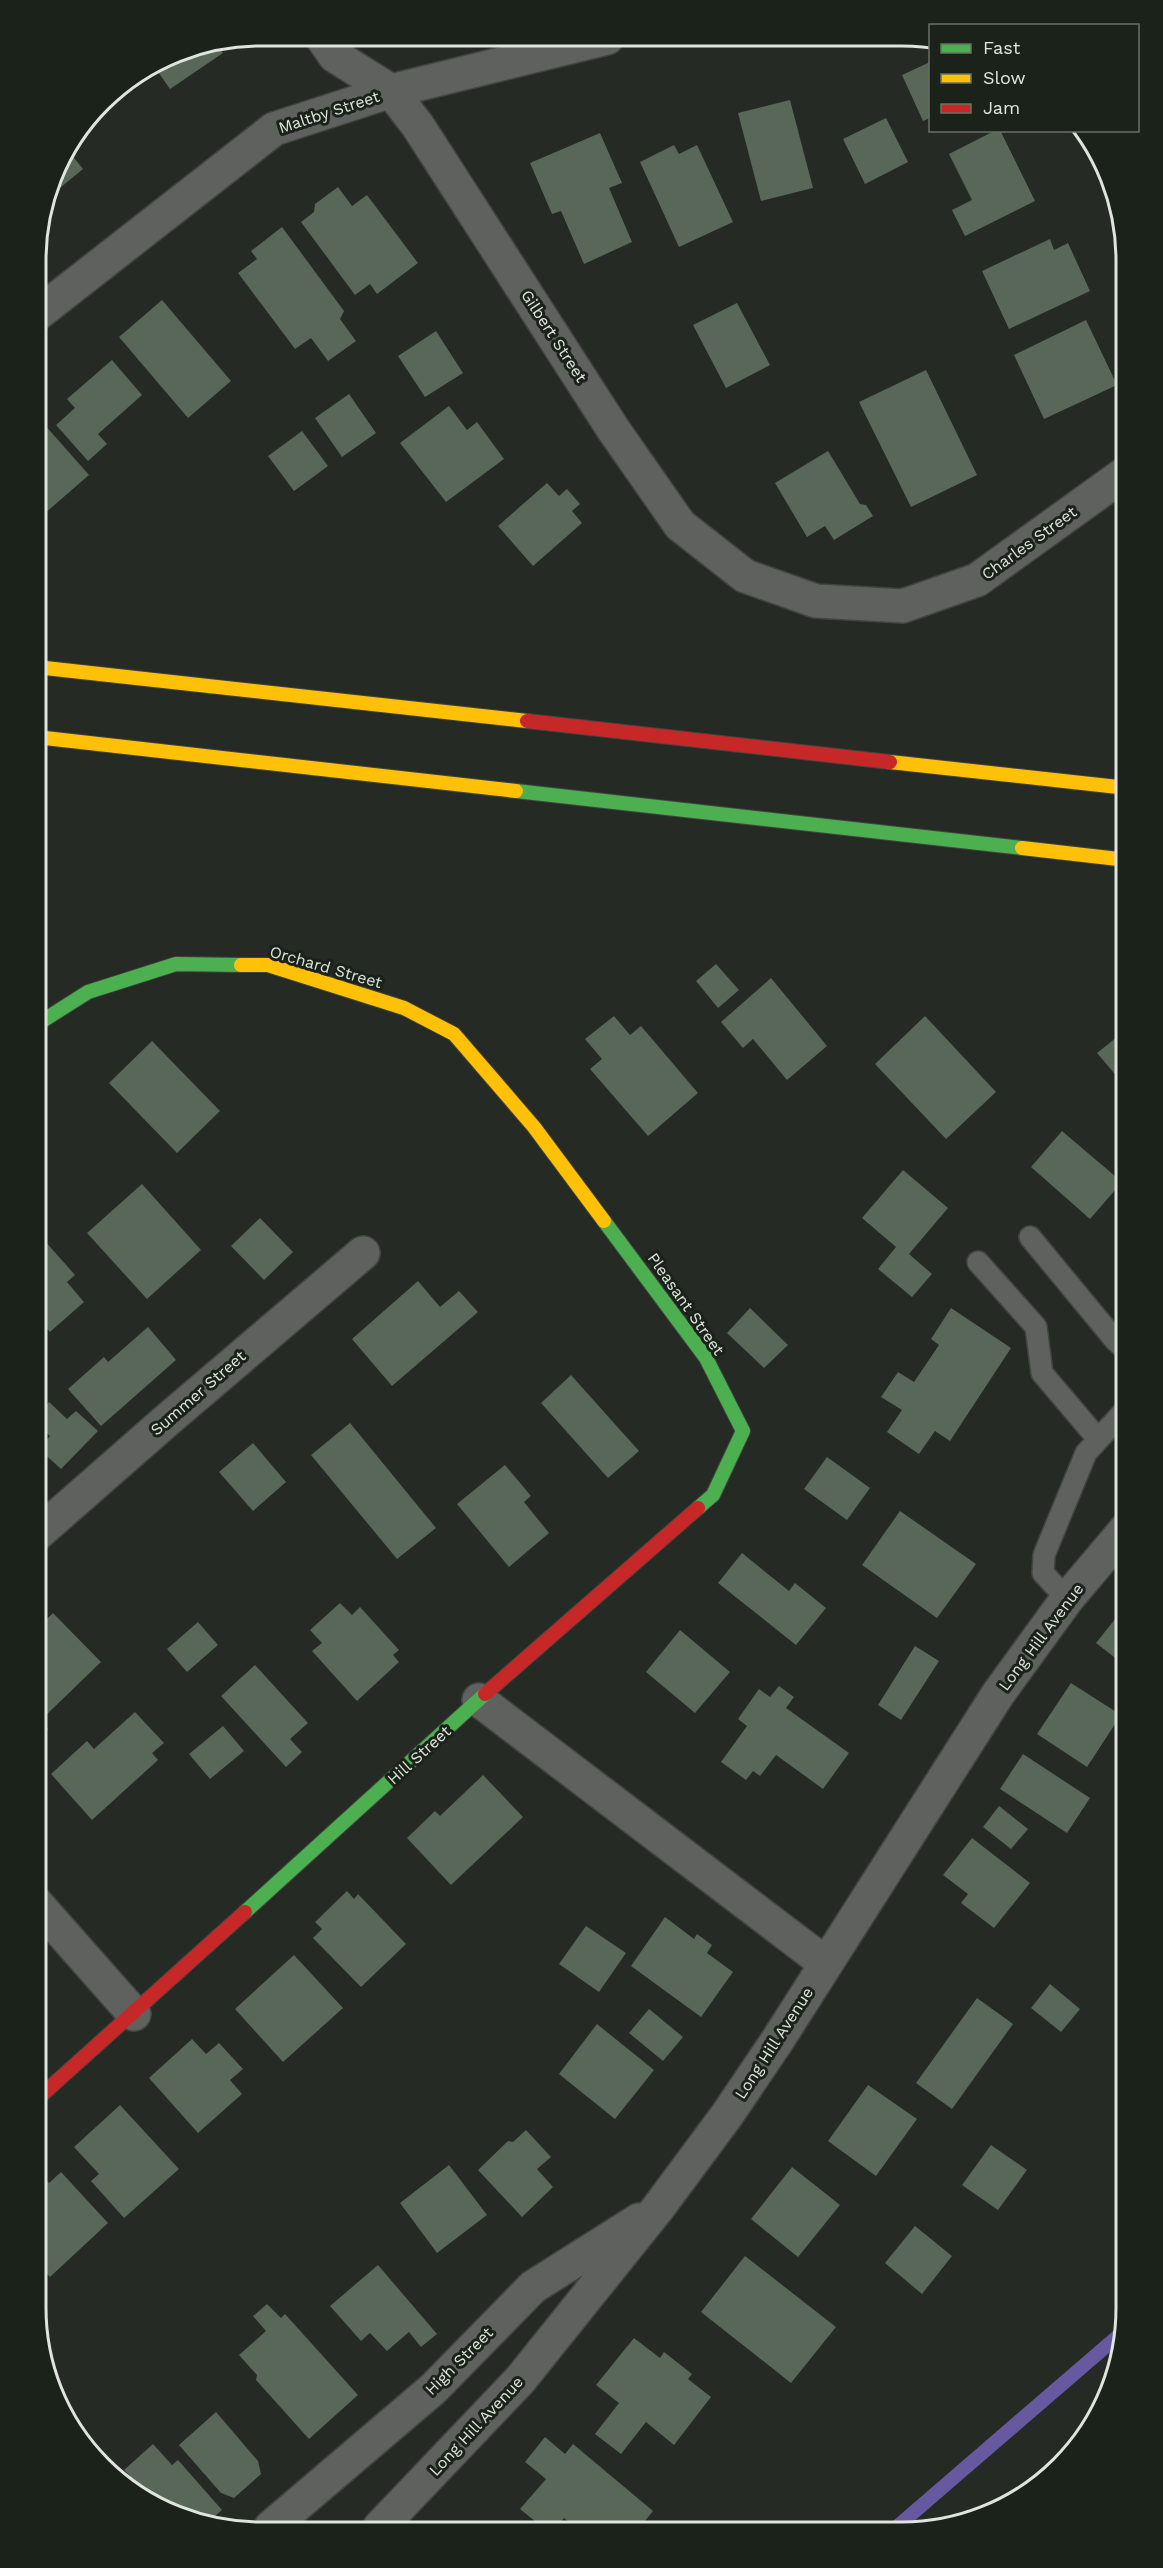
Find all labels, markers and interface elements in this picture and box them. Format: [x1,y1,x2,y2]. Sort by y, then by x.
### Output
legend [929,24,1139,132]
text: Fast [983,37,1021,58]
text: Slow [983,67,1026,88]
street label: Maltby Street [276,87,382,137]
text: Jam [983,97,1020,118]
street label: Gilbert Street [517,286,591,386]
street label: Charles Street [978,502,1080,584]
street label: Orchard Street [268,942,385,992]
street label: Pleasant Street [644,1249,729,1359]
street label: Summer Street [147,1346,250,1439]
street label: Long Hill Avenue [994,1580,1088,1694]
street label: Hill Street [383,1721,455,1788]
street label: Long Hill Avenue [731,1984,817,2102]
street label: High Street [421,2323,497,2399]
street label: Long Hill Avenue [425,2372,527,2480]

